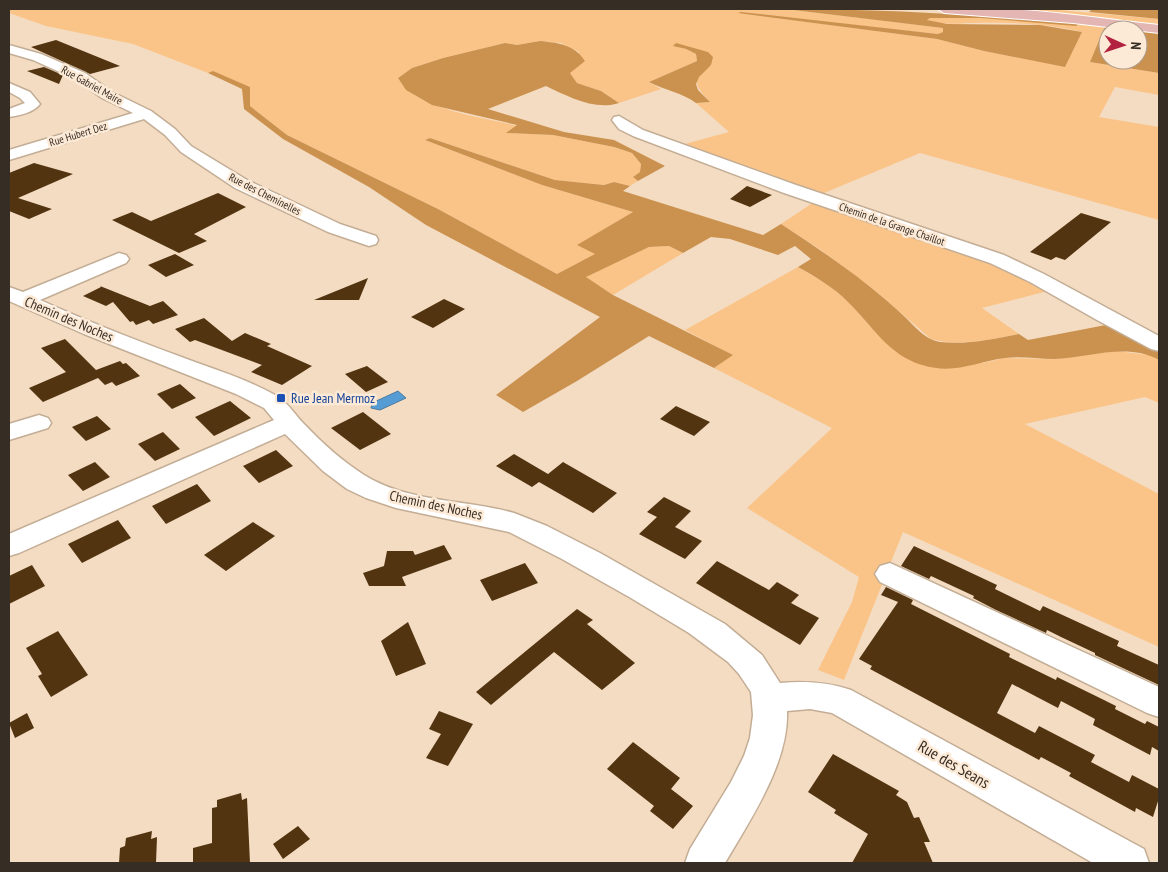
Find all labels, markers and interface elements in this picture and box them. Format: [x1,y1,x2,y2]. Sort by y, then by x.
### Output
north arrow [1098,20,1148,70]
text: N [1127,41,1145,50]
street label: Rue Gabriel Maire [59,62,125,108]
street label: Rue Hubert Dez [47,119,109,149]
street label: Rue des Cheminelles [227,170,304,218]
street label: Chemin de la Grange Chaillot [837,199,947,249]
street label: Chemin des Noches [22,292,116,346]
place label: Rue Jean Mermoz [291,389,375,407]
marker: Rue Jean Mermoz [275,392,287,404]
street label: Chemin des Noches [388,486,484,524]
street label: Rue des Seans [915,736,993,792]

